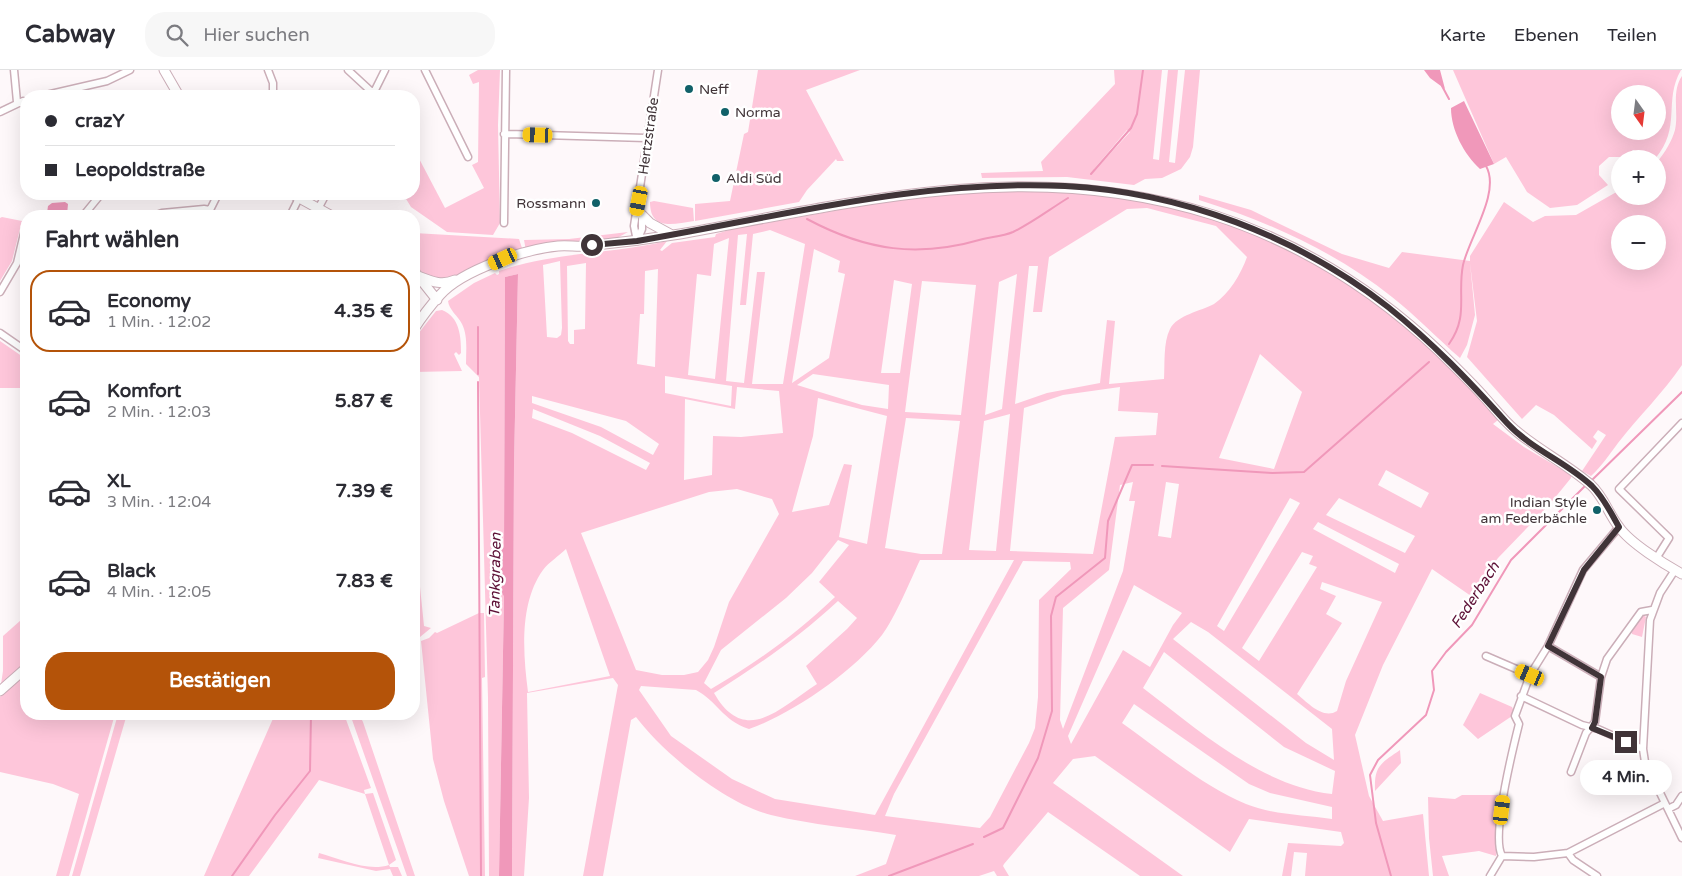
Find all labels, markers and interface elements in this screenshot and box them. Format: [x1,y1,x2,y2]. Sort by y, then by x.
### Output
search box [145,12,495,57]
text: Cabway [25,20,115,49]
icon: search [163,21,191,49]
text: Hier suchen [203,24,310,46]
text: Karte [1440,24,1486,46]
text: Ebenen [1514,24,1579,46]
text: Teilen [1607,24,1657,46]
place label: Neff [699,81,729,98]
marker: Neff [683,83,695,95]
north arrow [1611,85,1666,140]
map controls [1611,85,1666,270]
street label: Hertzstraße [635,96,662,176]
place label: Norma [735,104,781,121]
marker: Norma [719,106,731,118]
text: crazY [75,110,125,132]
car [522,127,553,143]
button: + [1611,150,1666,205]
text: Leopoldstraße [75,159,205,181]
place label: Aldi Süd [726,170,782,187]
marker: Aldi Süd [710,172,722,184]
car [628,185,649,217]
place label: Rossmann [516,195,586,212]
marker: Rossmann [590,197,602,209]
button: − [1611,215,1666,270]
text: Fahrt wählen [45,227,179,253]
route start [581,234,603,256]
car [486,246,519,272]
icon: car [47,289,92,334]
text: Economy [107,290,191,312]
text: 4.35 € [334,300,393,322]
text: 1 Min. · 12:02 [107,312,211,332]
icon: car [47,379,92,424]
text: Komfort [107,380,181,402]
text: 5.87 € [335,390,393,412]
text: 2 Min. · 12:03 [107,402,211,422]
icon: car [47,469,92,514]
text: XL [107,470,131,492]
text: 7.39 € [335,480,393,502]
text: 3 Min. · 12:04 [107,492,211,512]
place label: Indian Style am Federbächle [1481,494,1587,527]
marker: Indian Style am Federbächle [1591,504,1603,516]
water label: Tankgraben [485,532,505,617]
water label: Federbach [1447,558,1504,632]
icon: car [47,559,92,604]
text: Black [107,560,156,582]
text: 7.83 € [335,570,393,592]
text: 4 Min. · 12:05 [107,582,211,602]
button: Bestätigen [45,652,395,710]
car [1513,662,1546,688]
route end [1615,731,1637,753]
callout: 4 Min. [1580,760,1672,794]
text: 4 Min. [1602,767,1650,787]
car [1492,794,1511,826]

